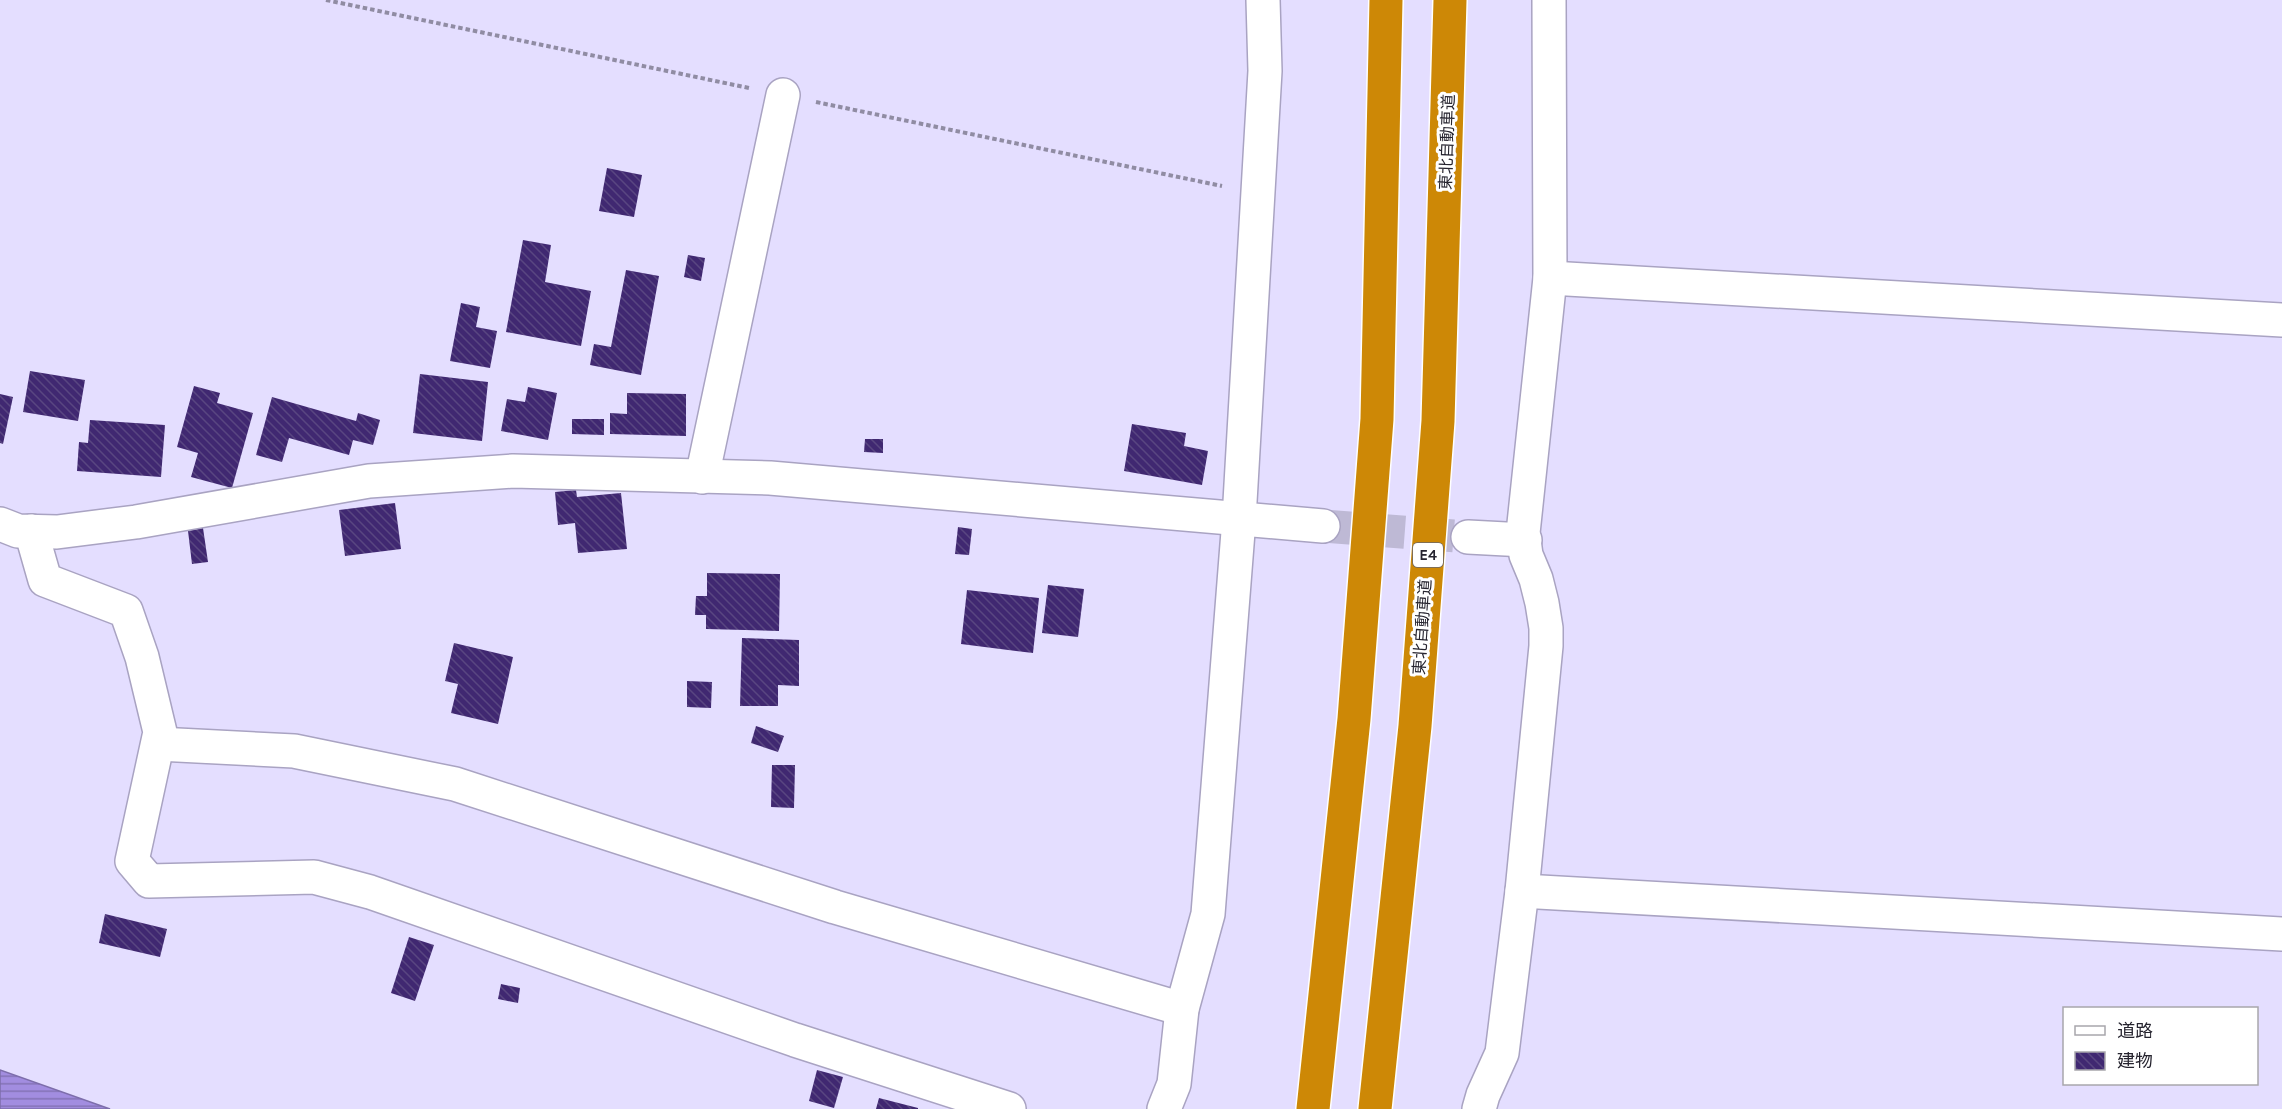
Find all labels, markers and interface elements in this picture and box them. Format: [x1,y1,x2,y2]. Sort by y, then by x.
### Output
street label: 東北自動車道 [1436,94,1458,190]
road number: E4 [1413,543,1443,567]
street label: 東北自動車道 [1409,578,1435,676]
legend [2063,1007,2258,1085]
text: 道路 [2117,1020,2153,1042]
text: 建物 [2117,1050,2153,1072]

